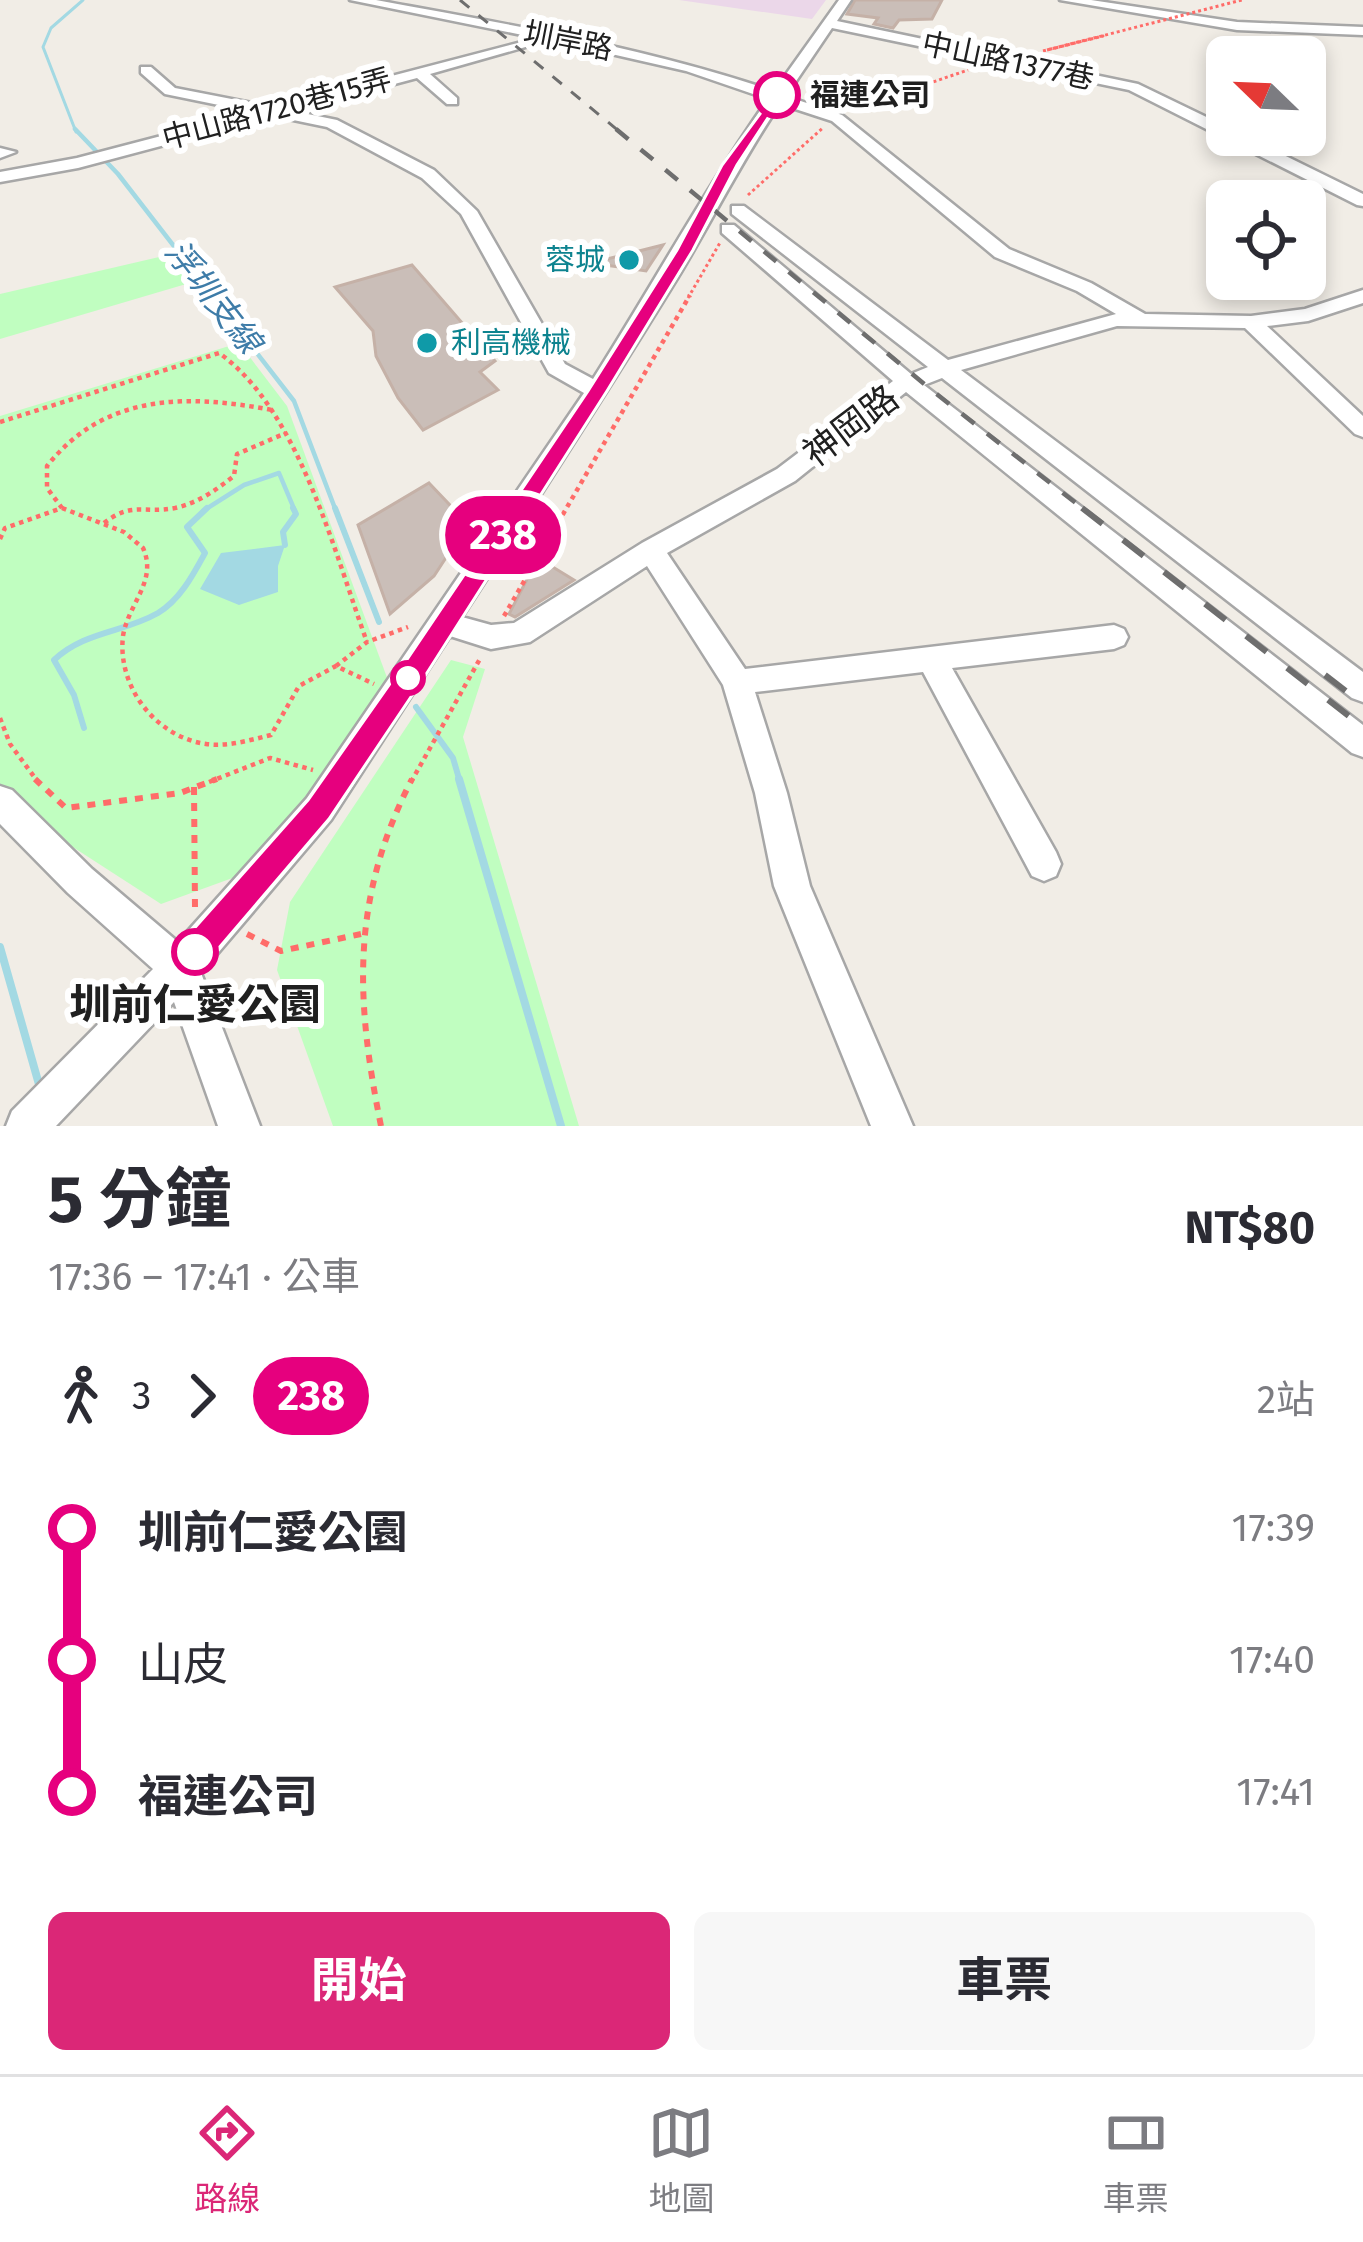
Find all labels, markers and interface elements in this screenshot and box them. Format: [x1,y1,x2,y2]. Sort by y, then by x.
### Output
street label: 圳岸路 [520,15,616,67]
street label: 中山路1377巷 [919,25,1097,97]
north arrow [1206,36,1326,156]
map controls [1206,36,1326,300]
street label: 中山路1720巷15弄 [159,61,395,157]
marker: 福連公司 [755,73,799,117]
place label: 福連公司 [810,77,930,113]
button: locate [1206,180,1326,300]
water label: 浮圳支線 [157,233,272,364]
place label: 蓉城 [545,242,605,278]
marker: 蓉城 [616,247,642,273]
place label: 利高機械 [451,325,571,361]
marker: 利高機械 [414,330,440,356]
street label: 神岡路 [795,376,907,476]
line badge: 238 [434,496,572,574]
text: 238 [469,510,537,560]
unlabelled marker [392,662,424,694]
marker: 圳前仁愛公園 [173,930,217,974]
place label: 圳前仁愛公園 [69,980,321,1030]
text: 5 分鐘 [48,1160,231,1239]
text: NT$80 [1185,1201,1315,1255]
text: 17:36 – 17:41 · 公車 [48,1254,360,1300]
icon: walk [48,1363,114,1429]
icon: forward [169,1363,235,1429]
text: 238 [277,1371,345,1421]
text: 3 [132,1373,151,1419]
text: 2站 [1257,1377,1315,1423]
text: 17:39 [1232,1505,1315,1551]
text: 圳前仁愛公園 [138,1506,408,1560]
text: 17:40 [1229,1637,1315,1683]
text: 山皮 [138,1638,228,1692]
text: 17:41 [1236,1769,1315,1815]
text: 福連公司 [138,1770,318,1824]
button: 開始 [48,1912,670,2050]
button: 車票 [694,1912,1315,2050]
tab: 路線 [194,2100,260,2220]
tab: 地圖 [648,2100,714,2220]
tab: 車票 [1103,2100,1169,2220]

